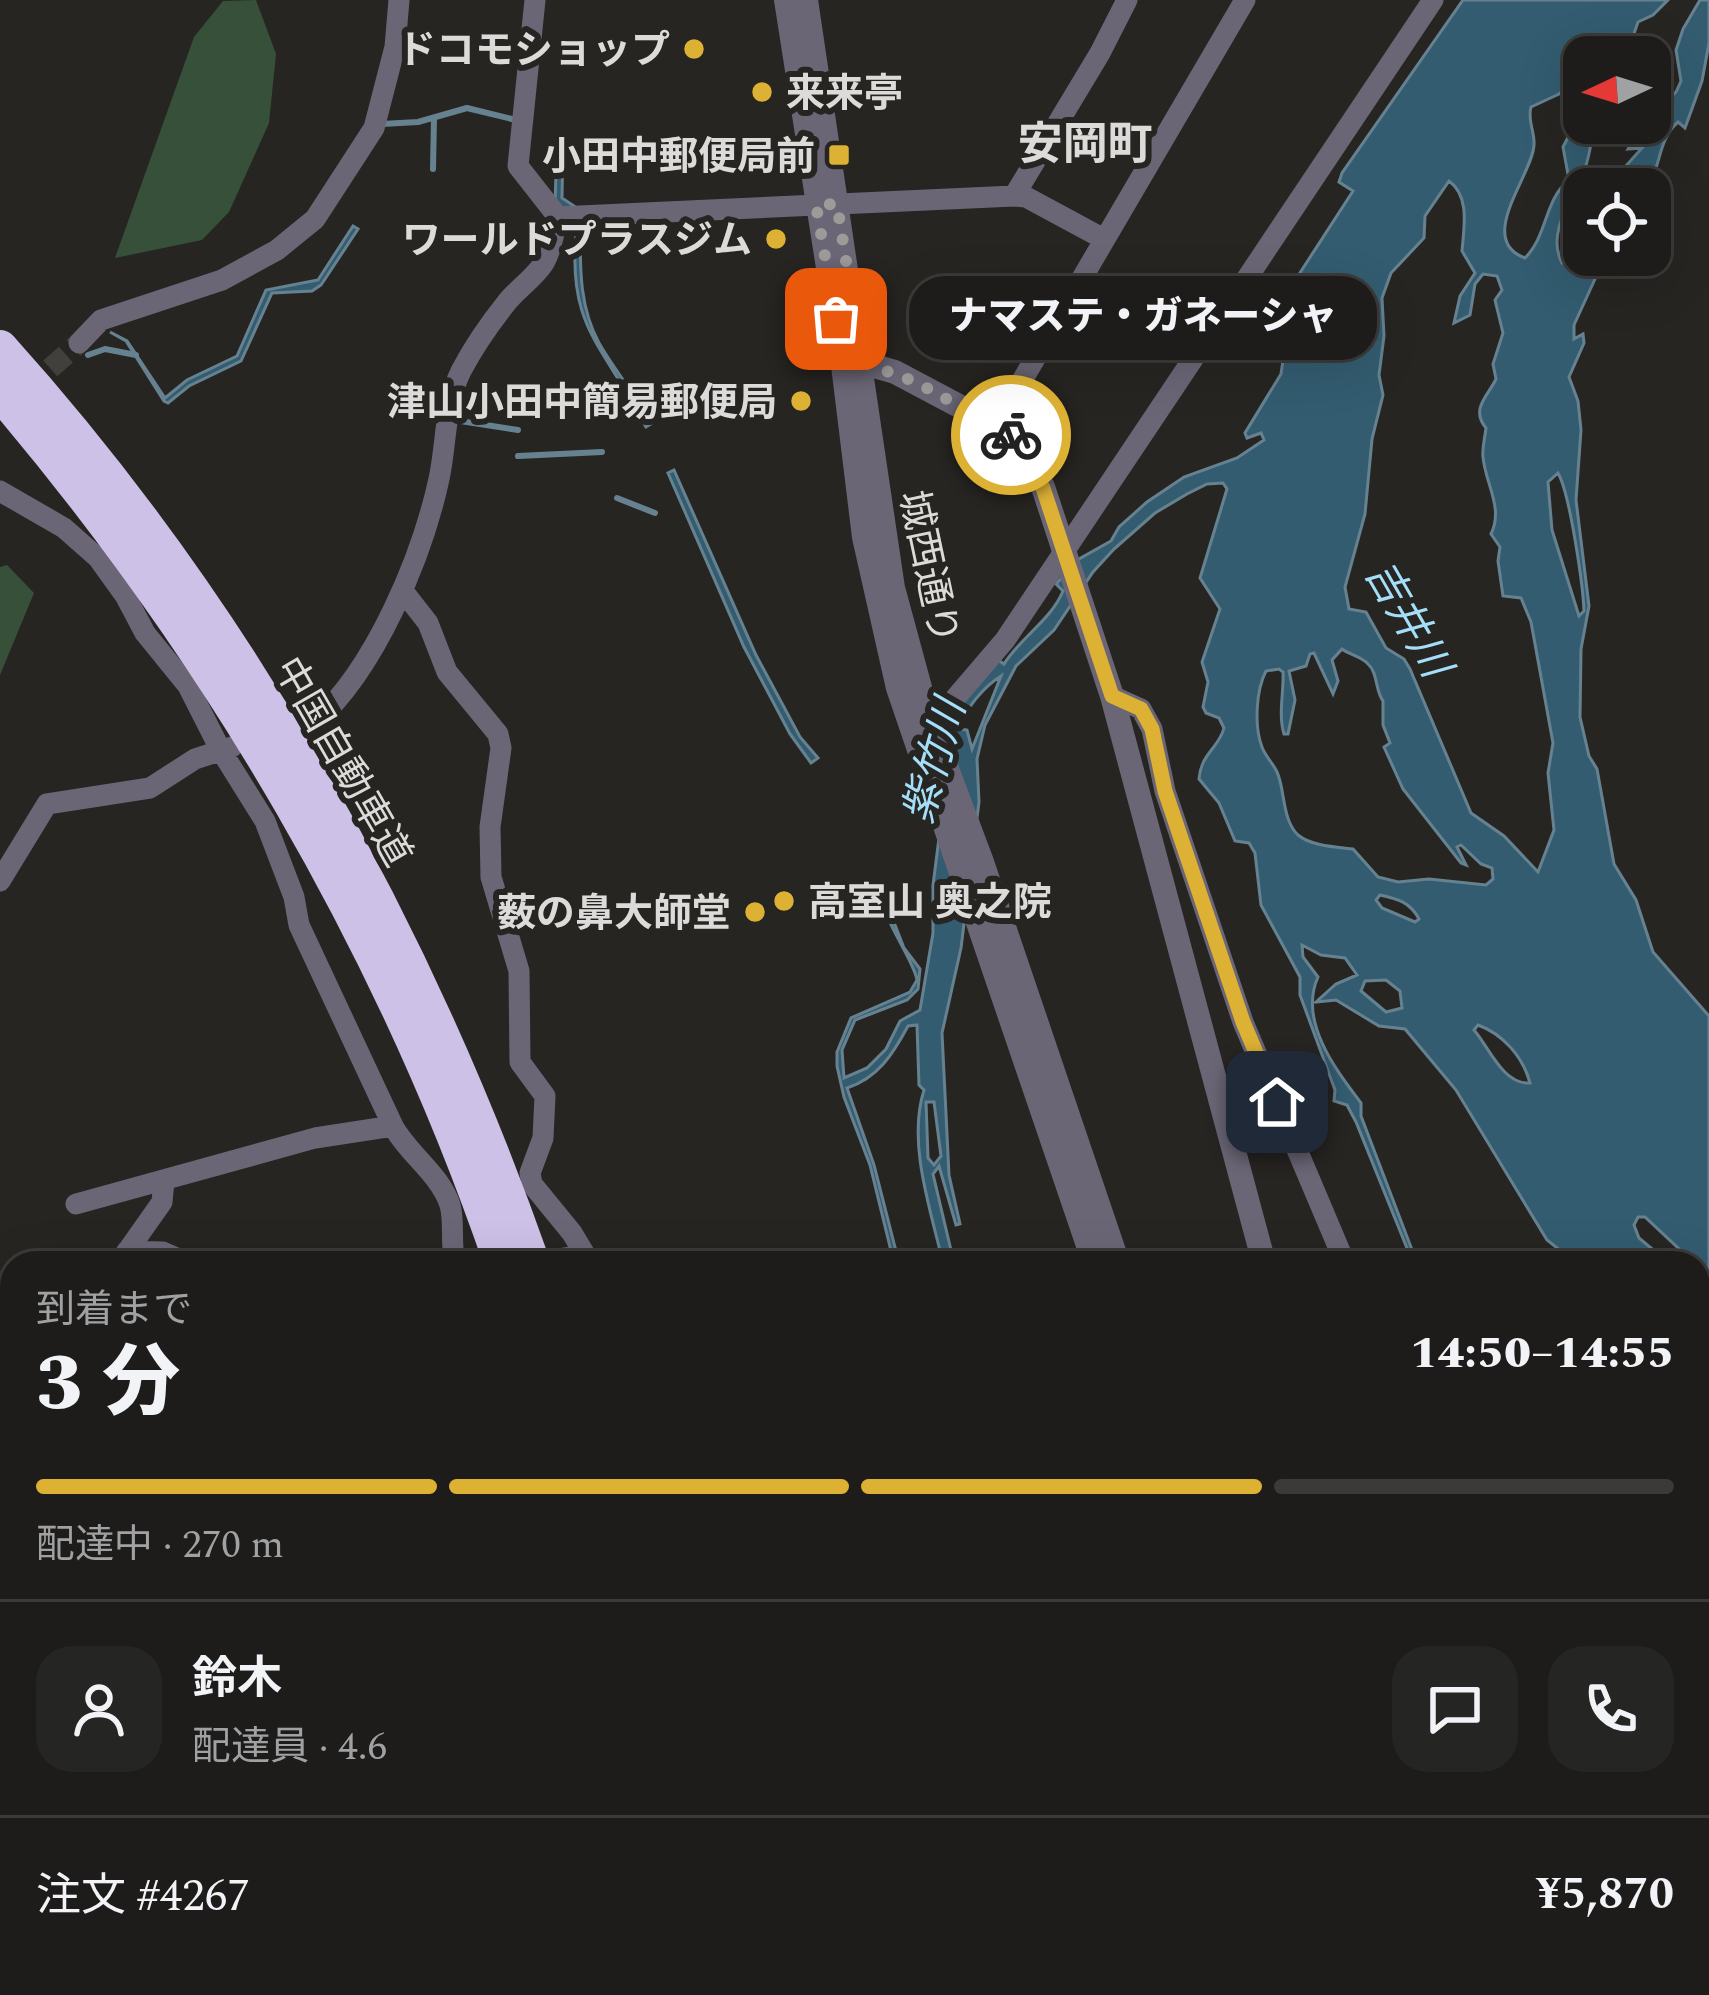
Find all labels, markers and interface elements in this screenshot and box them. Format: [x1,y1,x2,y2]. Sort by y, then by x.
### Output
place label: ドコモショップ [397,22,670,81]
marker: ドコモショップ [681,36,707,62]
north arrow [1563,36,1671,144]
map controls [1563,36,1671,276]
place label: 来来亭 [786,65,903,124]
marker: 来来亭 [749,79,775,105]
district label: 安岡町 [1017,111,1153,180]
place label: 小田中郵便局前 [542,128,815,187]
marker: 小田中郵便局前 [826,142,852,168]
button: locate [1563,168,1671,276]
place label: ワールドプラスジム [402,212,752,271]
marker: ワールドプラスジム [763,226,789,252]
pin [785,268,887,370]
callout: ナマステ・ガネーシャ [908,277,1376,361]
icon: bag [803,286,869,352]
text: ナマステ・ガネーシャ [948,288,1338,347]
place label: 津山小田中簡易郵便局 [387,374,777,433]
courier [951,375,1071,495]
marker: 津山小田中簡易郵便局 [788,388,814,414]
icon: bike [978,402,1044,468]
street label: 城西通り [882,485,973,650]
water label: 吉井川 [1348,549,1468,693]
street label: 中国自動車道 [258,646,426,878]
water label: 紫竹川 [888,689,984,831]
place label: 高室山 奥之院 [808,874,1052,933]
place label: 薮の鼻大師堂 [497,885,731,944]
marker: 高室山 奥之院 [771,888,797,914]
marker: 薮の鼻大師堂 [742,899,768,925]
pin [1226,1051,1328,1153]
icon: home [1244,1069,1310,1135]
text: 到着まで [36,1281,192,1340]
text: 14:50–14:55 [1410,1319,1674,1388]
text: 3 分 [36,1325,180,1444]
text: 配達中 · 270 m [36,1516,284,1575]
text: 鈴木 [192,1645,282,1714]
button: person [36,1646,162,1772]
button: chat [1392,1646,1518,1772]
button: phone [1548,1646,1674,1772]
text: 配達員 · 4.6 [192,1718,387,1777]
text: ¥5,870 [1536,1860,1674,1929]
text: 注文 #4267 [36,1862,250,1931]

